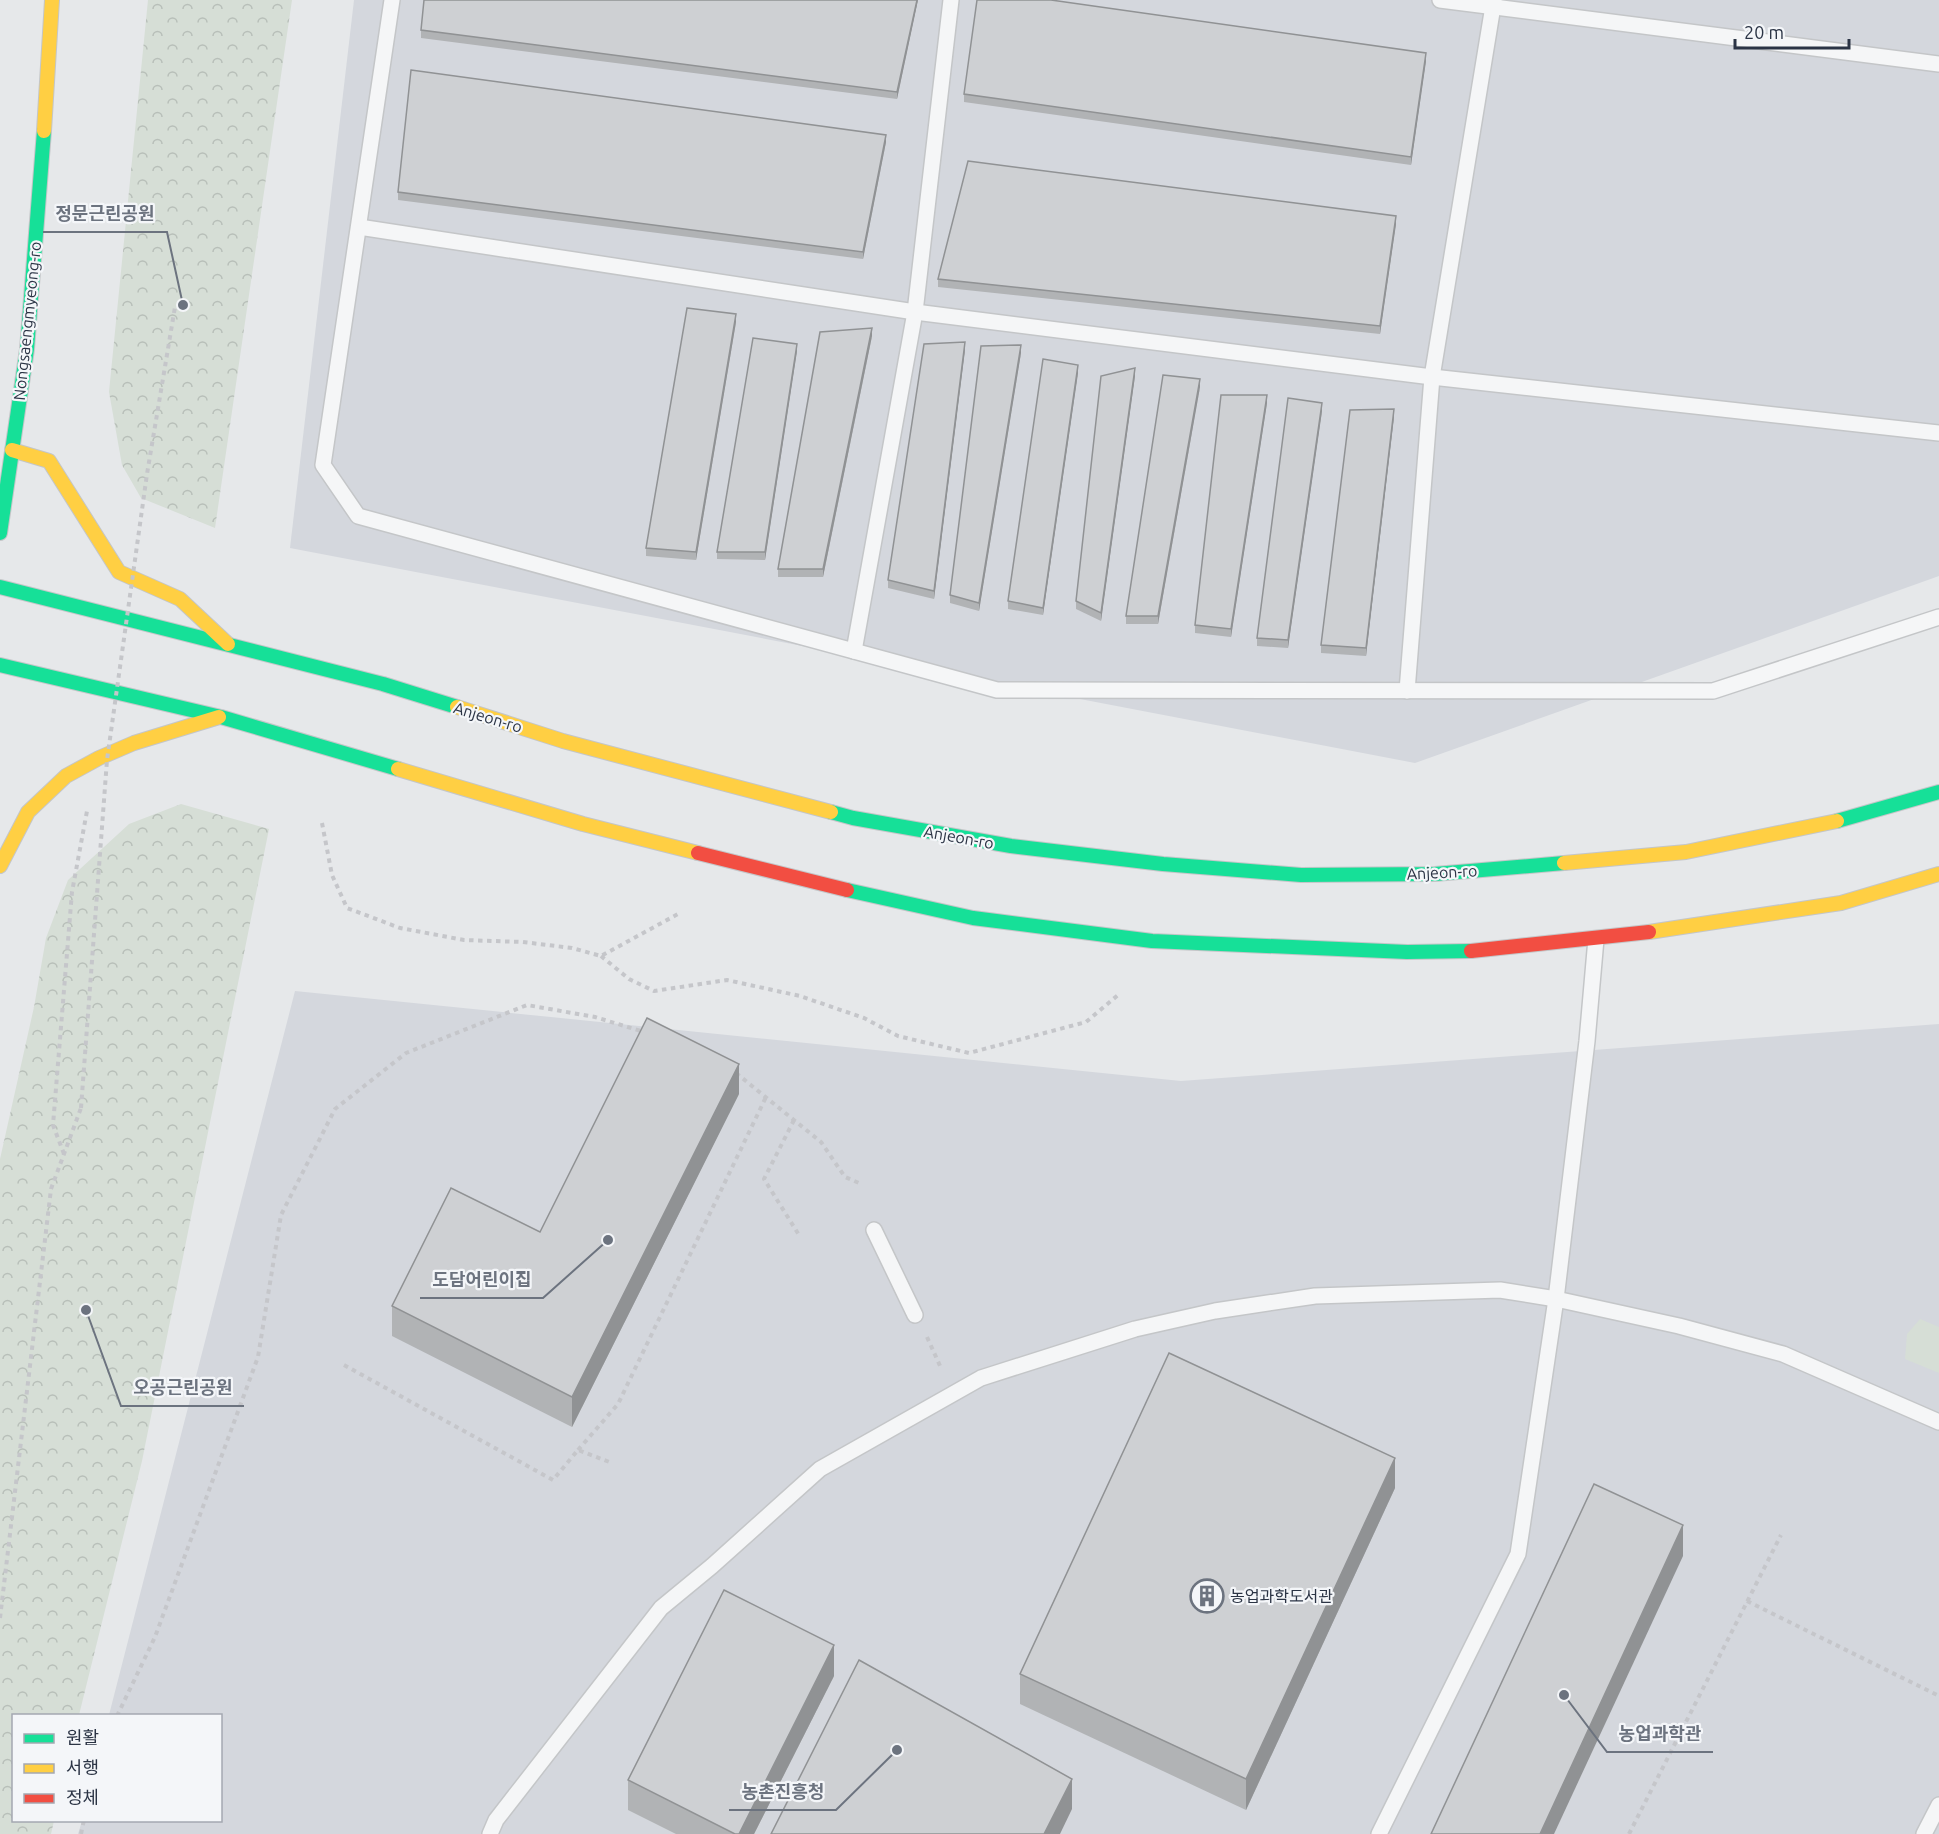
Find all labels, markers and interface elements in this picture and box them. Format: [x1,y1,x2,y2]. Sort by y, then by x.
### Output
scale bar [1735,12,1849,50]
text: 20 m [1744,22,1784,42]
callout: 정문근린공원 [43,196,167,232]
text: 정문근린공원 [55,203,155,223]
street label: Nongsaengmyeong-ro [10,241,44,401]
street label: Anjeon-ro [452,698,524,736]
street label: Anjeon-ro [923,822,995,852]
street label: Anjeon-ro [1406,861,1478,883]
callout: 도담어린이집 [420,1262,543,1298]
text: 도담어린이집 [432,1269,532,1289]
callout: 오공근린공원 [121,1370,244,1406]
text: 오공근린공원 [133,1377,233,1397]
building icon: 농업과학도서관 [1189,1578,1225,1614]
place label: 농업과학도서관 [1230,1587,1333,1605]
legend [12,1714,222,1822]
callout: 농업과학관 [1607,1716,1713,1752]
text: 농업과학관 [1619,1723,1702,1743]
text: 원활 [66,1727,99,1747]
text: 서행 [66,1757,99,1777]
callout: 농촌진흥청 [729,1774,836,1810]
text: 농촌진흥청 [742,1781,824,1801]
text: 정체 [66,1787,99,1807]

